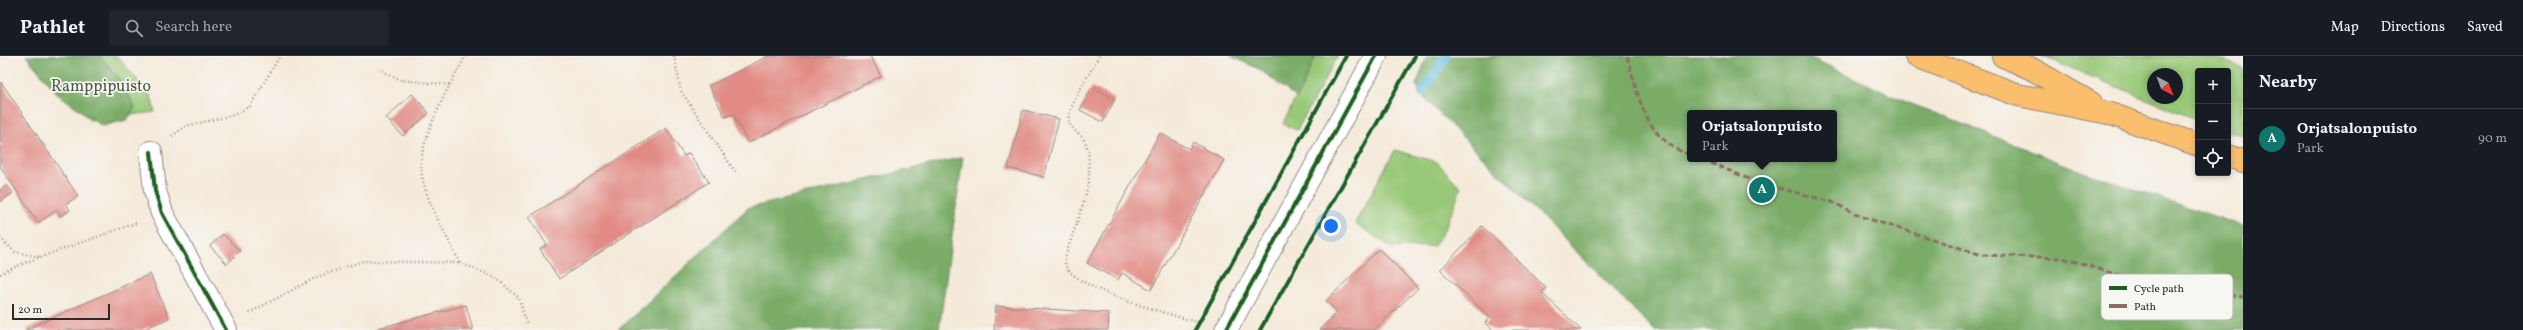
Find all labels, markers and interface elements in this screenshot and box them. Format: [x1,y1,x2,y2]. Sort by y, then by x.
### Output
search box [109,10,389,46]
text: Pathlet [20,15,85,41]
icon: search [123,17,145,39]
text: Search here [155,17,232,38]
text: Map [2331,18,2359,37]
text: Directions [2381,18,2445,37]
text: Saved [2467,18,2503,37]
north arrow [2147,68,2183,104]
map controls [2195,68,2231,176]
button: + [2195,68,2231,104]
text: Nearby [2259,71,2317,94]
park label: Ramppipuisto [51,76,151,98]
button: − [2195,104,2231,140]
popup [1687,110,1837,162]
text: Orjatsalonpuisto [1702,117,1822,138]
text: Orjatsalonpuisto [2297,119,2417,140]
text: A [2267,130,2277,148]
text: 90 m [2478,130,2507,148]
text: Park [1702,138,1729,156]
button: locate [2195,140,2231,176]
text: Park [2297,140,2324,158]
pin: A [1749,175,1775,205]
your location [1321,216,1341,236]
legend [2101,274,2233,320]
text: Cycle path [2134,282,2184,297]
text: Path [2134,300,2157,315]
scale bar [12,302,110,321]
text: 20 m [18,303,42,318]

